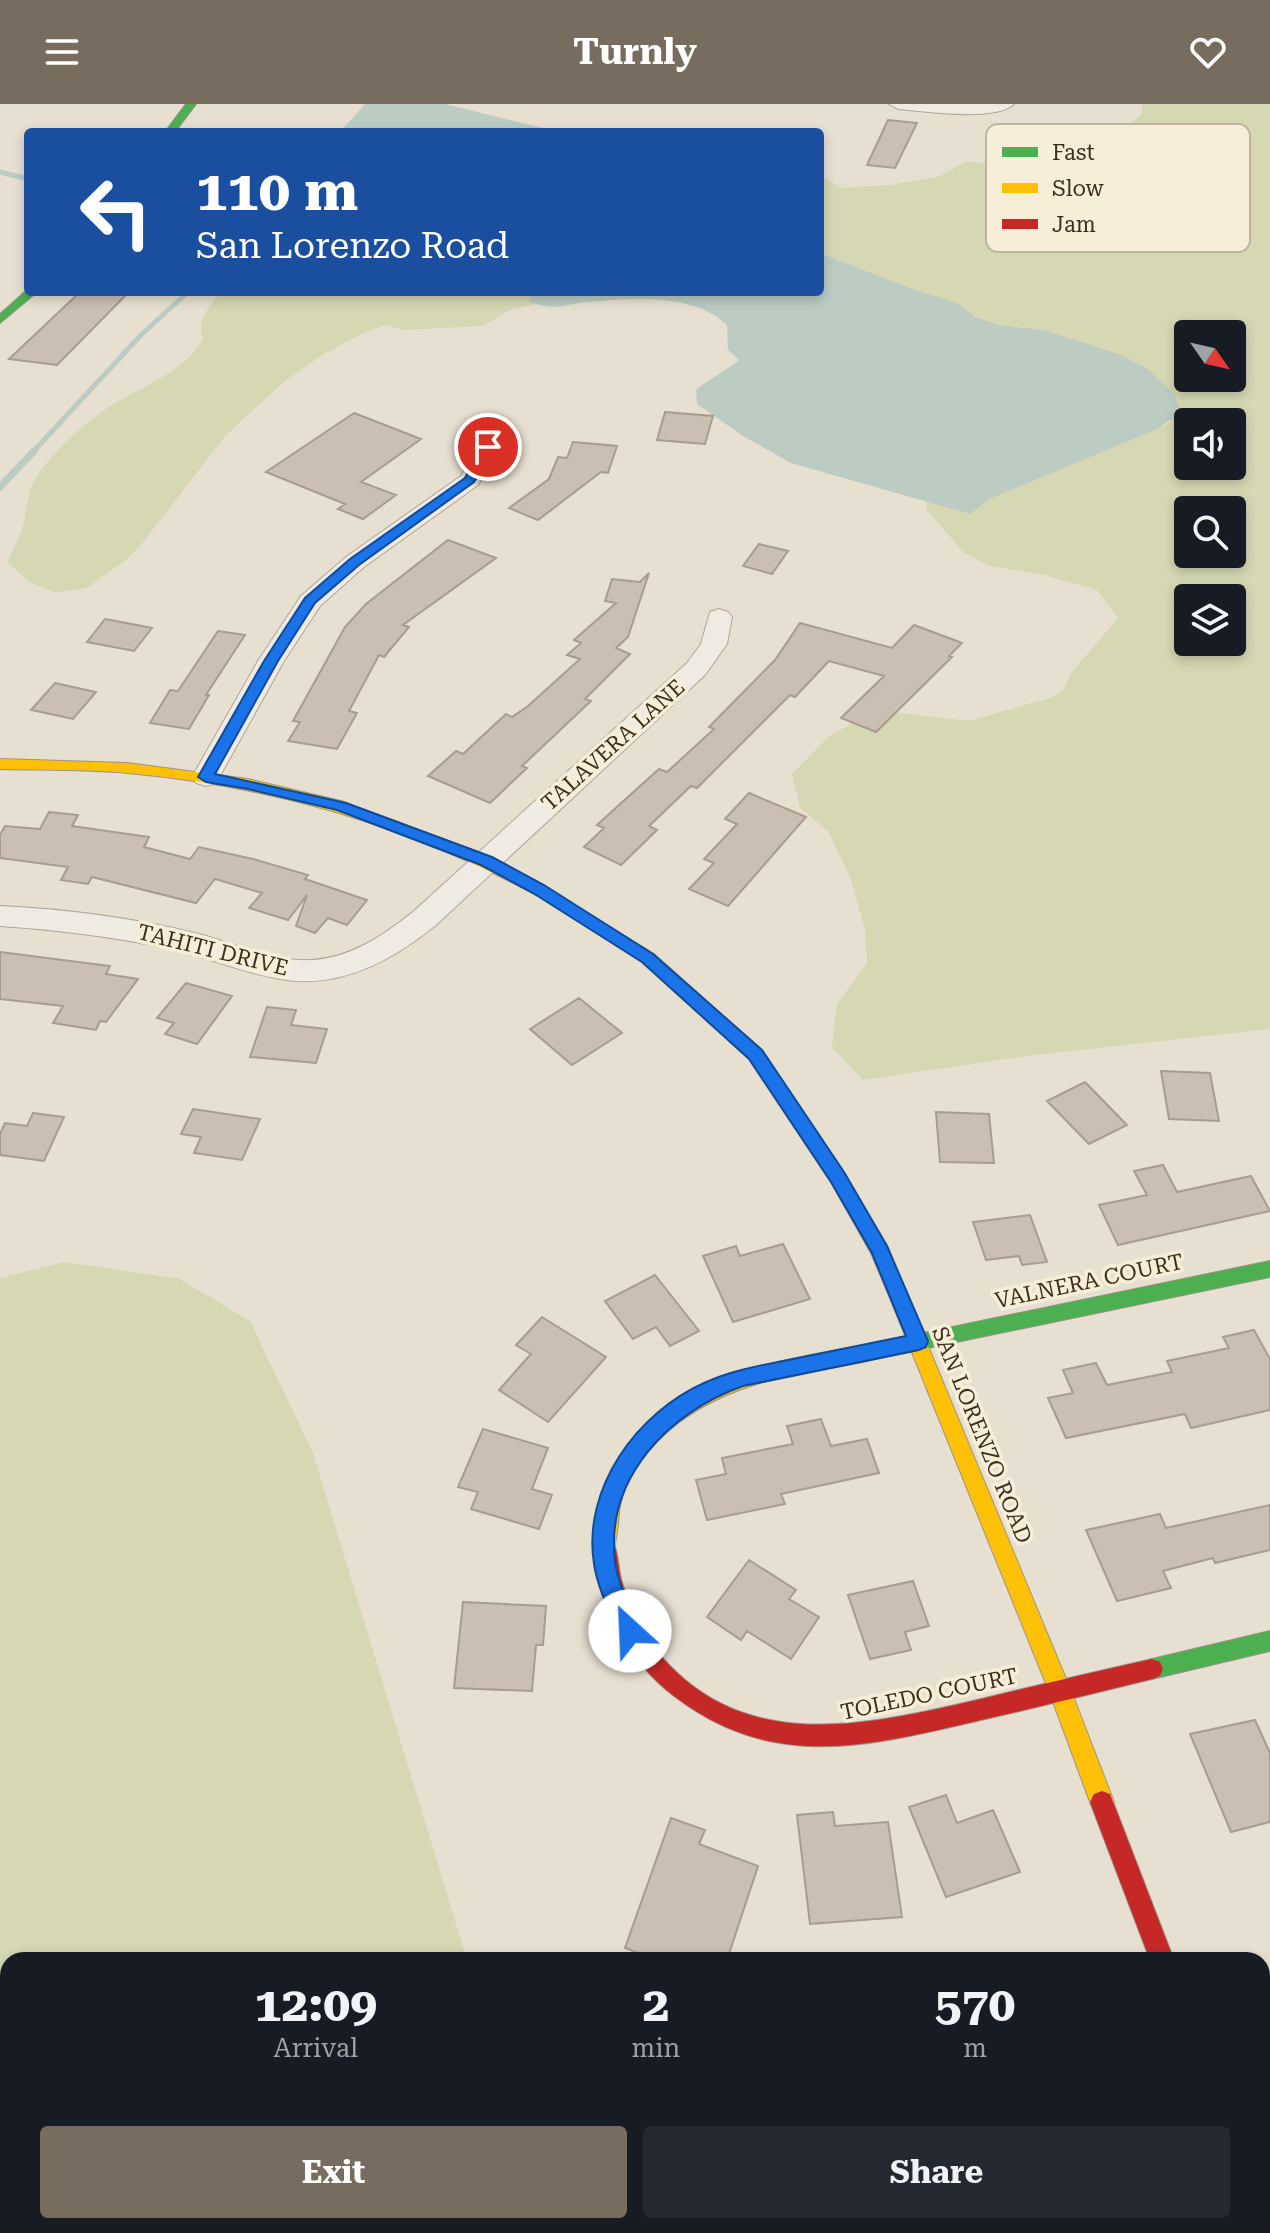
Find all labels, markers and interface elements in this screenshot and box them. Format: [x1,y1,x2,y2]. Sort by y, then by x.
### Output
icon: menu [40,30,84,74]
icon: heart [1186,30,1230,74]
text: Turnly [573,31,697,73]
legend [986,124,1250,252]
text: Fast [1052,140,1095,165]
text: 110 m [196,158,358,224]
icon: left [64,160,168,264]
text: Slow [1052,176,1105,201]
text: Jam [1052,212,1096,237]
text: San Lorenzo Road [196,225,509,267]
north arrow [1174,320,1246,392]
map controls [1174,320,1246,656]
button: sound [1174,408,1246,480]
pin [454,413,522,481]
icon: arrive [466,425,510,469]
button: search [1174,496,1246,568]
button: layers [1174,584,1246,656]
street label: TALAVERA LANE [536,674,690,816]
street label: TAHITI DRIVE [135,919,291,981]
street label: VALNERA COURT [993,1249,1185,1313]
street label: SAN LORENZO ROAD [927,1323,1037,1547]
position arrow [588,1589,672,1673]
street label: TOLEDO COURT [838,1663,1020,1725]
text: 12:09 [255,1977,377,2033]
text: 2 [642,1977,669,2033]
text: 570 [935,1977,1015,2033]
text: Arrival [274,2033,358,2063]
text: min [632,2033,680,2063]
text: m [963,2033,987,2063]
button: Exit [40,2126,627,2218]
button: Share [643,2126,1230,2218]

